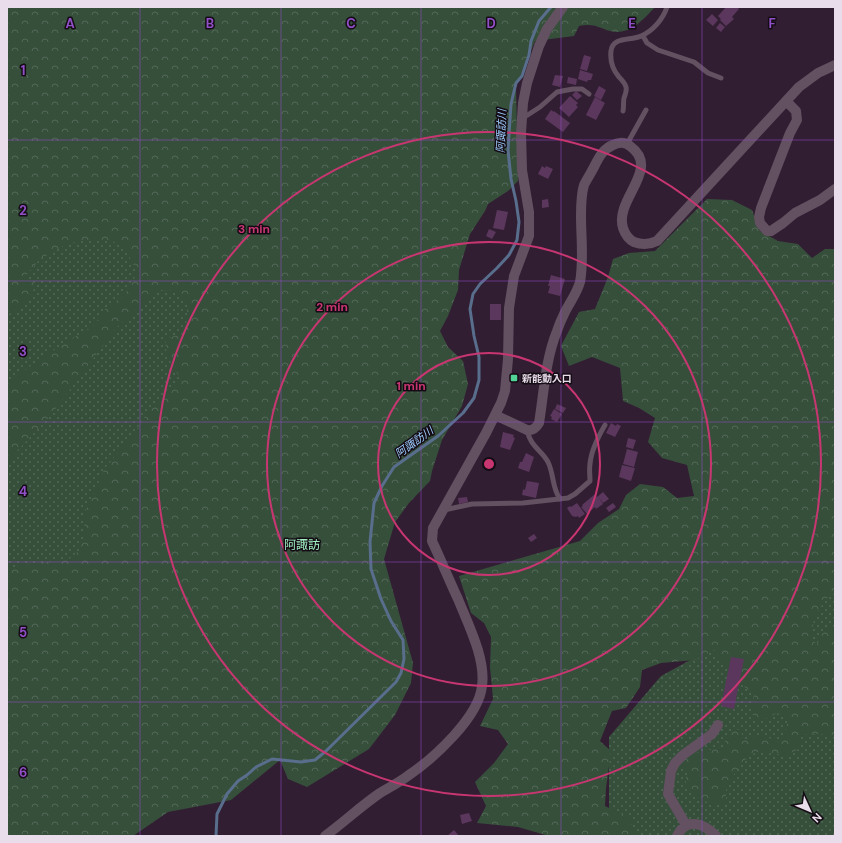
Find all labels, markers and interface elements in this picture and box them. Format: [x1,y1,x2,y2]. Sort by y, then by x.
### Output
text: A [65,15,75,32]
text: B [206,15,214,32]
text: C [346,15,356,32]
text: D [486,15,496,32]
text: E [628,15,636,32]
text: F [768,15,776,32]
text: 1 [21,62,25,79]
water label: 阿諏訪川 [493,108,509,153]
text: 2 [19,202,27,219]
text: 3 min [238,221,270,237]
text: 2 min [316,299,348,315]
text: 3 [19,343,27,360]
place label: 新能動入口 [522,372,572,385]
marker: 新能動入口 [509,373,519,383]
text: 1 min [396,378,426,394]
water label: 阿諏訪川 [392,423,437,461]
centre of rings [482,457,496,471]
text: 4 [19,483,27,500]
district label: 阿諏訪 [284,537,320,553]
text: 5 [19,624,27,641]
text: 6 [19,764,27,781]
north arrow [790,791,830,831]
text: N [809,810,825,826]

